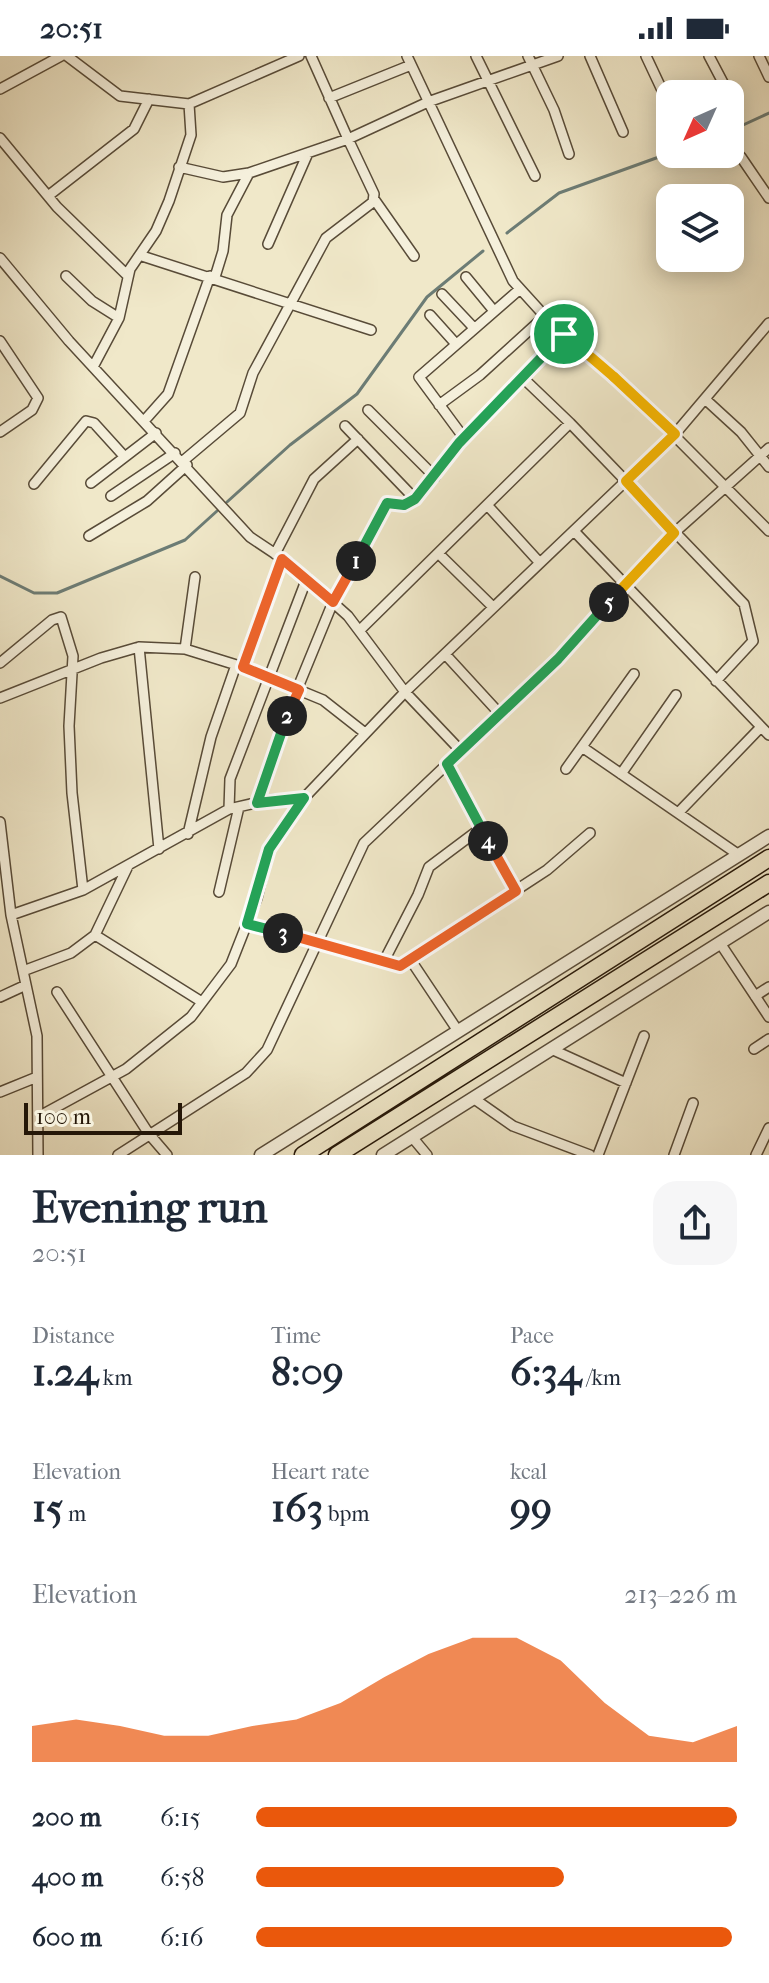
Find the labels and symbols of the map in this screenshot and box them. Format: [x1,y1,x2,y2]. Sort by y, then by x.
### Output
north arrow [656,80,744,168]
pin [530,300,598,368]
pin: 1 [336,541,376,581]
pin: 5 [589,582,629,622]
pin: 2 [267,696,307,736]
pin: 4 [468,821,508,861]
pin: 3 [263,913,303,953]
scale bar [24,1099,182,1135]

